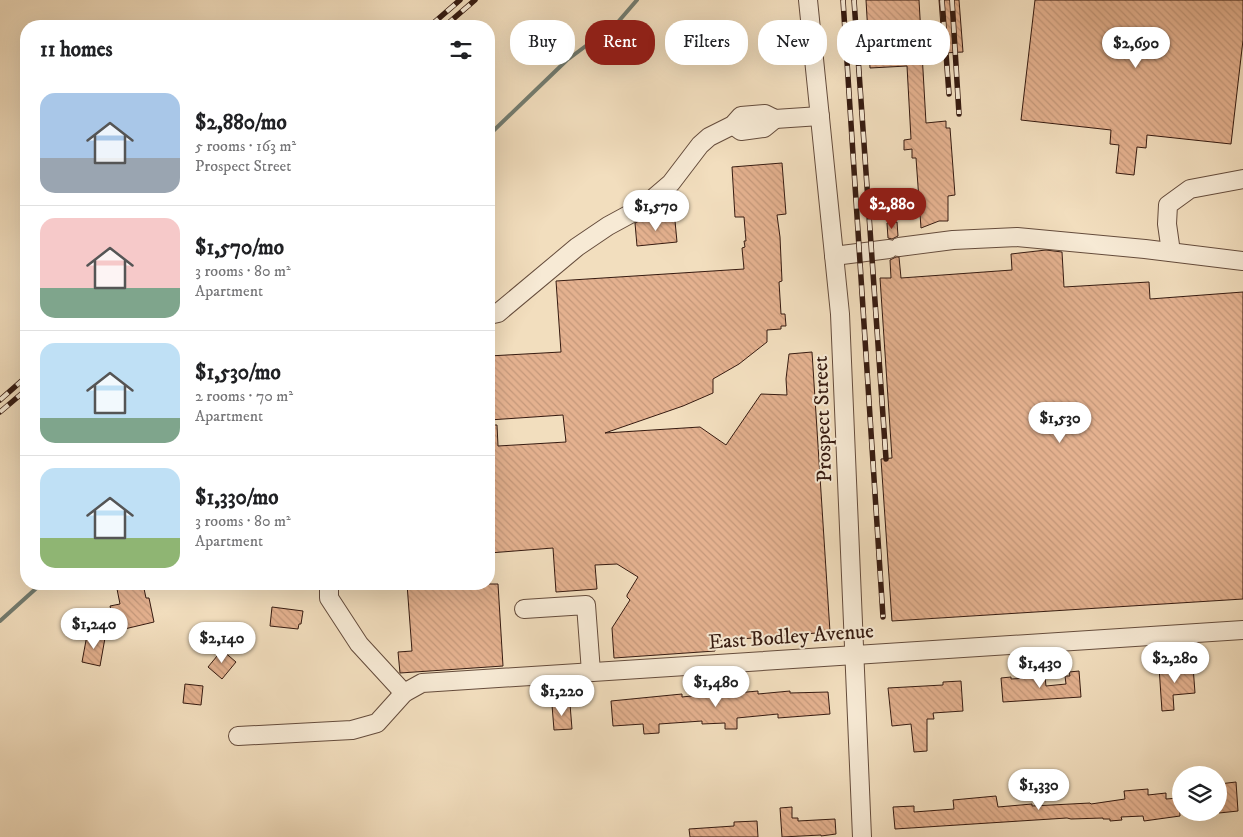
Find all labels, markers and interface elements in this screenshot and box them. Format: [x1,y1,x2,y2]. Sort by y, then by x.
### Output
chip: Buy [510,20,575,65]
chip: Rent [585,20,655,65]
chip: Filters [665,20,748,65]
chip: New [758,20,827,65]
chip: Apartment [837,20,950,65]
pin: $2,690 [1095,27,1177,69]
text: $2,690 [1113,33,1159,53]
icon: filters [447,36,475,64]
text: 11 homes [40,37,113,63]
text: $2,880/mo [195,110,287,136]
icon: home [80,113,140,173]
text: 5 rooms · 163 m² [195,136,296,156]
text: Prospect Street [195,156,291,176]
pin: $2,880 [851,188,933,230]
pin: $1,570 [615,190,697,232]
text: $2,880 [869,194,915,214]
text: $1,570 [634,196,678,216]
text: $1,570/mo [195,235,284,261]
icon: home [80,238,140,298]
text: 3 rooms · 80 m² [195,261,291,281]
text: Apartment [195,281,263,301]
street label: Prospect Street [808,355,838,483]
text: $1,530/mo [195,360,281,386]
icon: home [80,363,140,423]
text: 2 rooms · 70 m² [195,386,293,406]
pin: $1,530 [1019,402,1101,444]
text: Apartment [195,406,263,426]
text: $1,530 [1039,408,1081,428]
text: $1,330/mo [195,485,278,511]
icon: home [80,488,140,548]
text: 3 rooms · 80 m² [195,511,291,531]
text: Apartment [195,531,263,551]
pin: $1,240 [53,608,135,650]
text: $1,240 [72,614,116,634]
street label: East Bodley Avenue [707,618,875,656]
pin: $2,140 [181,622,263,664]
text: $2,140 [200,628,244,648]
pin: $2,280 [1134,642,1216,684]
pin: $1,430 [999,646,1081,689]
text: $2,280 [1152,648,1198,668]
text: $1,430 [1018,653,1062,673]
pin: $1,480 [675,666,757,708]
text: $1,480 [693,672,739,692]
pin: $1,220 [521,674,603,717]
text: $1,220 [540,681,584,701]
map controls [1172,766,1227,821]
button: layers [1172,766,1227,821]
pin: $1,330 [998,768,1080,811]
text: $1,330 [1019,775,1059,795]

